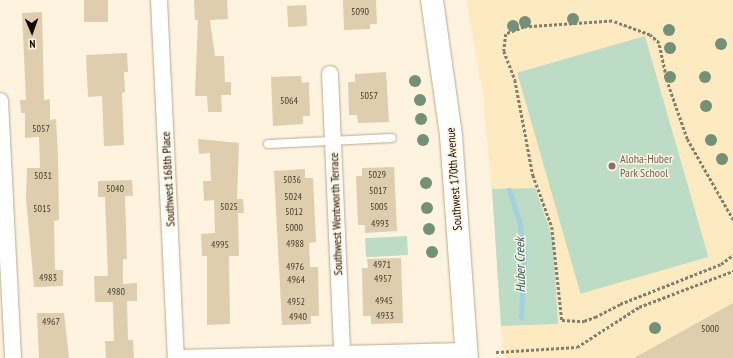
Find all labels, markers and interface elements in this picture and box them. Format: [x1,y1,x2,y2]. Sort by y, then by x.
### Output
house number: 5090 [351,6,369,18]
north arrow [12,12,52,52]
text: N [29,37,36,51]
house number: 5057 [360,90,378,102]
house number: 5064 [280,95,298,107]
house number: 5057 [32,123,50,135]
street label: Southwest 170th Avenue [443,127,465,231]
street label: Southwest 168th Place [158,131,178,227]
street label: Southwest Wentworth Terrace [327,152,345,276]
place label: Aloha-Huber Park School [620,152,672,180]
marker: Aloha-Huber Park School [607,161,617,171]
house number: 5029 [368,169,386,181]
house number: 5031 [34,170,52,182]
house number: 5036 [283,174,301,186]
house number: 5040 [106,183,124,195]
house number: 5017 [369,185,387,197]
house number: 5024 [284,191,302,203]
house number: 5025 [220,201,238,213]
house number: 5005 [370,201,388,213]
house number: 5015 [33,203,51,215]
house number: 5012 [285,206,303,218]
house number: 4993 [371,218,389,230]
house number: 5000 [285,222,303,234]
water label: Huber Creek [513,237,529,293]
house number: 4988 [286,238,304,250]
house number: 4995 [211,239,229,251]
house number: 4971 [373,259,391,271]
house number: 4976 [286,261,304,273]
house number: 4983 [39,272,57,284]
house number: 4957 [374,273,392,285]
house number: 4964 [287,274,305,286]
house number: 4980 [107,286,125,298]
house number: 4945 [375,295,393,307]
house number: 4952 [287,296,305,308]
house number: 4933 [376,310,394,322]
house number: 4940 [289,311,307,323]
house number: 4967 [42,316,60,328]
house number: 5000 [701,323,719,335]

